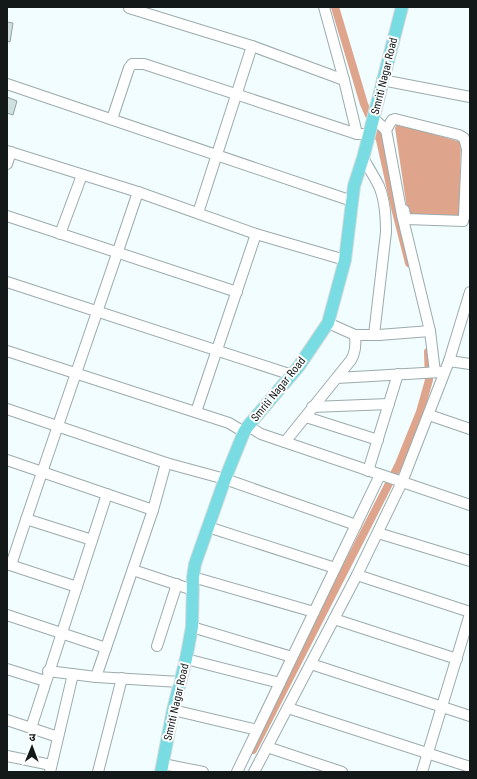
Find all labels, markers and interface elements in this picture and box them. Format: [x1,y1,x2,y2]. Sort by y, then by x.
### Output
street label: Smriti Nagar Road [369,36,400,116]
street label: Smriti Nagar Road [249,355,308,424]
street label: Smriti Nagar Road [161,662,192,742]
north arrow [12,727,52,767]
text: उ [29,731,36,744]

